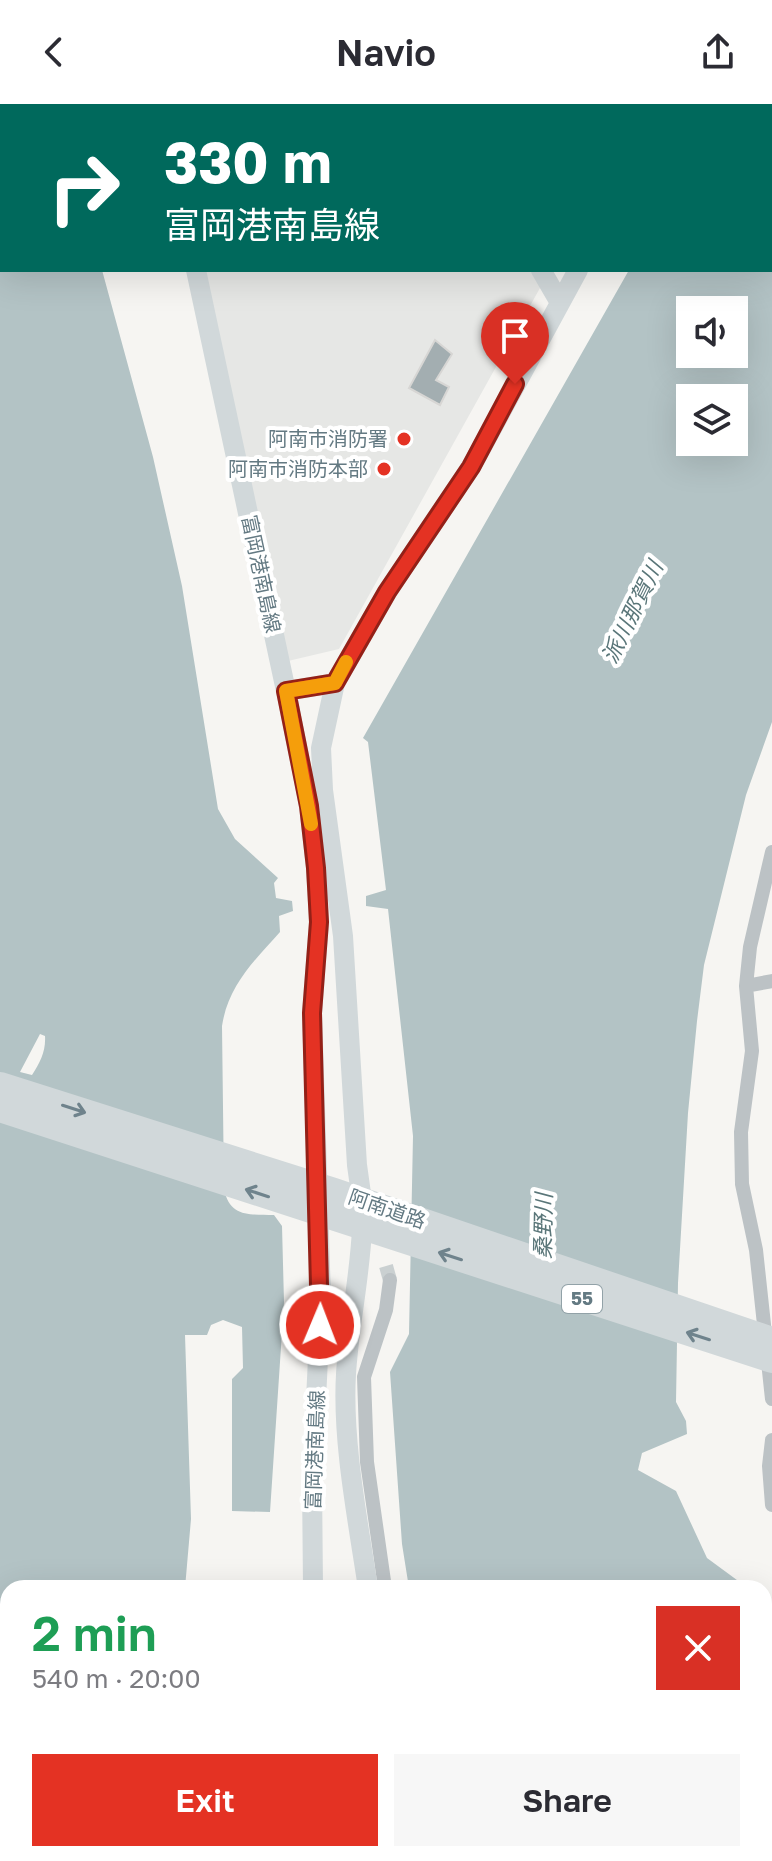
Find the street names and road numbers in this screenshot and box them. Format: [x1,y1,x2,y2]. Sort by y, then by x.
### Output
street label: 富岡港南島線 [238,513,286,635]
street label: 阿南道路 [346,1184,429,1232]
road number: 55 [562,1285,602,1313]
street label: 富岡港南島線 [300,1390,328,1510]

